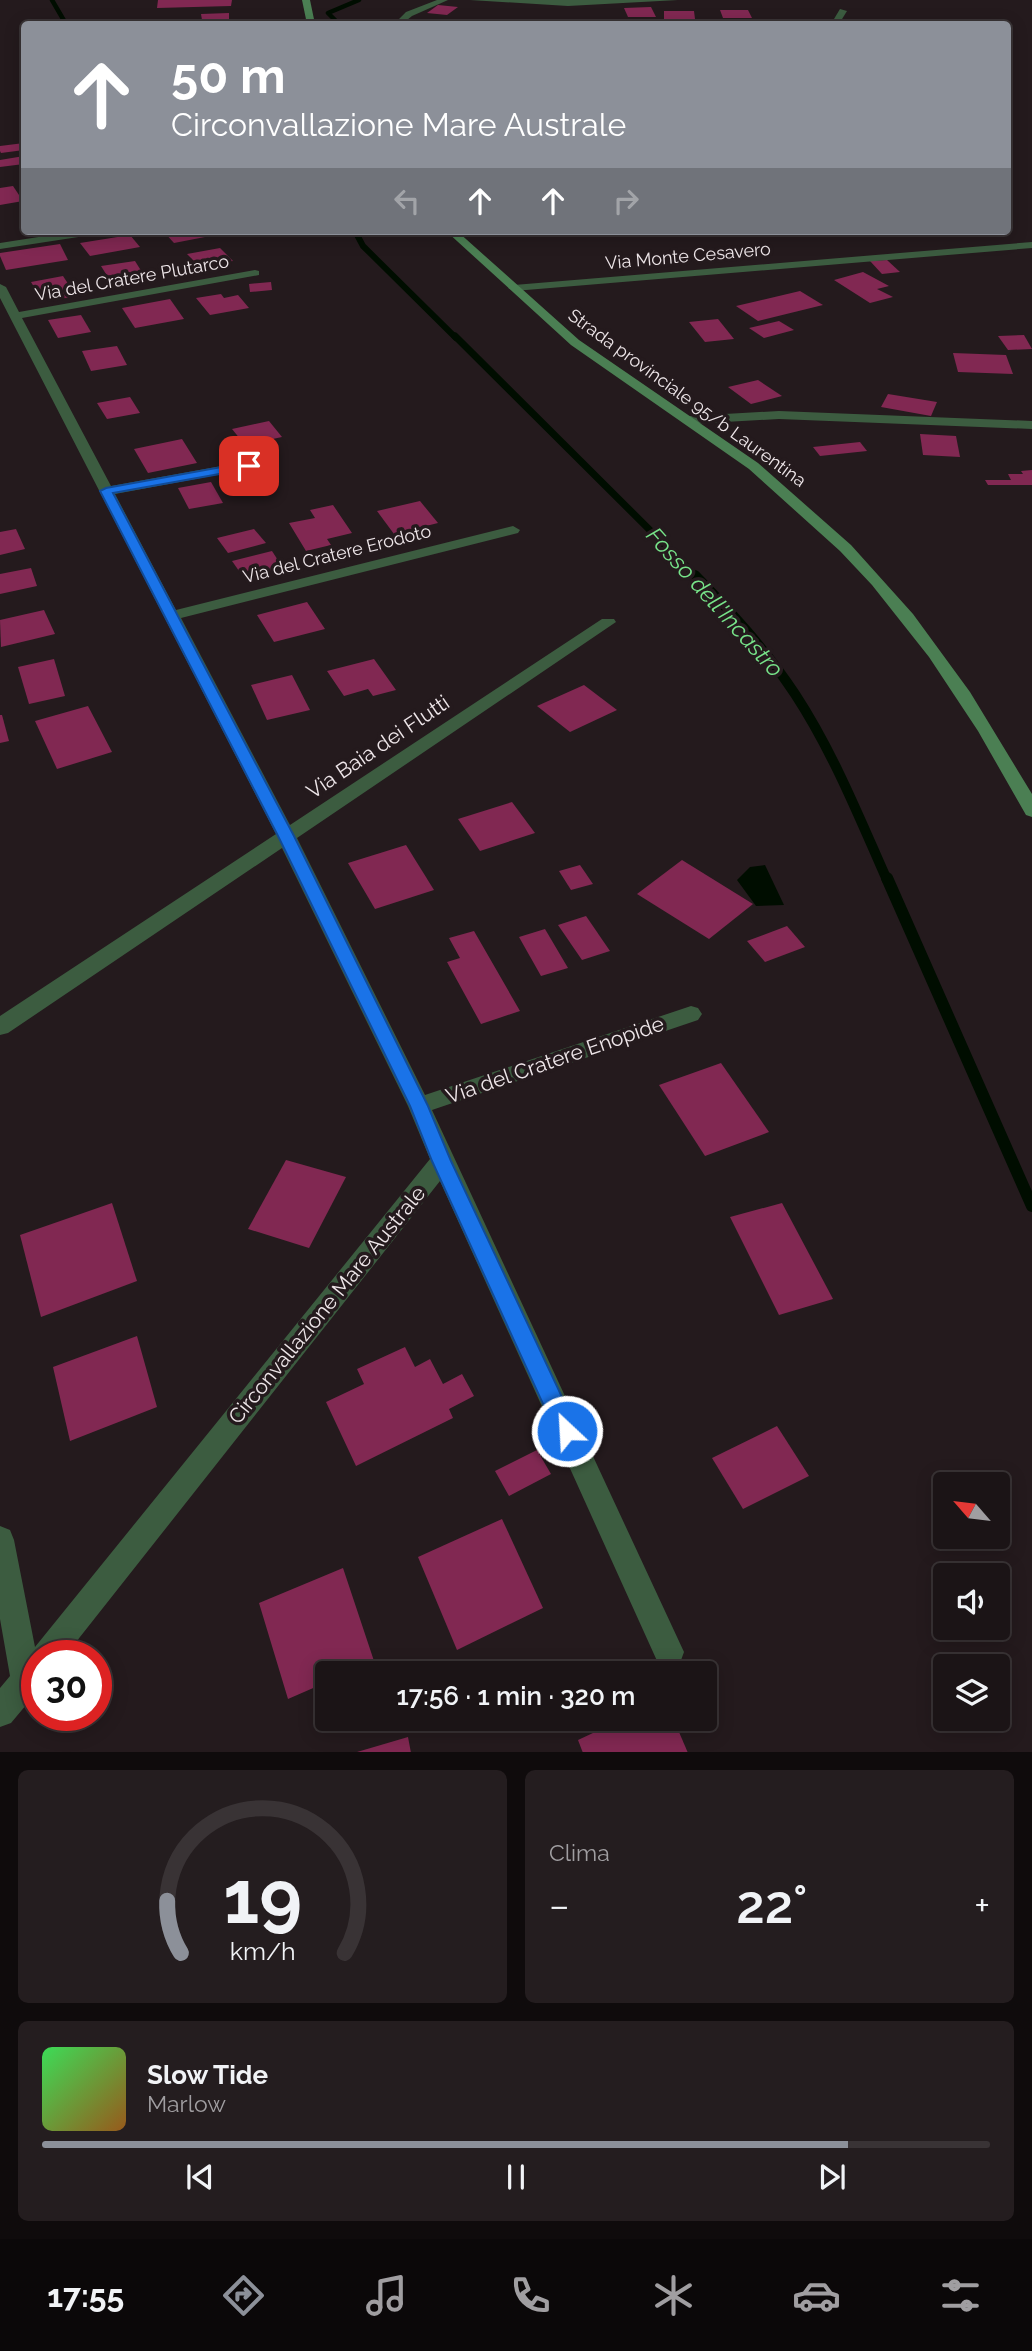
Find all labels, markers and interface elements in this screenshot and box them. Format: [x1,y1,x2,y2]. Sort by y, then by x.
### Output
text: 50 m [171,47,286,104]
icon: ahead [56,49,147,140]
text: Circonvallazione Mare Australe [171,106,626,143]
icon: left [388,182,426,220]
icon: ahead [461,182,499,220]
icon: ahead [534,182,572,220]
icon: right [607,182,645,220]
street label: Via Monte Cesavero [604,238,772,273]
street label: Via del Cratere Plutarco [33,250,231,305]
street label: Strada provinciale 95/b Laurentina [564,304,810,491]
pin [219,436,279,496]
icon: arrive [230,447,268,485]
street label: Via del Cratere Erodoto [241,520,433,587]
water label: Fosso dell'Incastro [641,521,790,682]
street label: Via Baia dei Flutti [302,690,454,804]
street label: Via del Cratere Enopide [443,1010,667,1109]
street label: Circonvallazione Mare Australe [223,1181,430,1429]
position arrow [530,1394,604,1468]
north arrow [933,1472,1010,1549]
map controls [933,1472,1010,1731]
button: sound [933,1563,1010,1640]
speed limit sign: 30 [21,1640,112,1731]
button: layers [933,1654,1010,1731]
text: 17:56 · 1 min · 320 m [397,1681,635,1711]
text: Clima [549,1839,610,1866]
text: 19 [223,1855,302,1940]
text: 22° [736,1874,807,1935]
text: − [549,1883,569,1928]
text: + [974,1883,990,1928]
text: km/h [230,1935,295,1965]
text: Slow Tide [147,2060,268,2090]
text: Marlow [147,2090,226,2117]
icon: previous [181,2158,219,2196]
icon: pause [497,2158,535,2196]
icon: next [813,2158,851,2196]
icon: directions [219,2271,268,2320]
icon: music [362,2271,411,2320]
icon: phone [506,2271,555,2320]
icon: climate [649,2271,698,2320]
icon: car [792,2271,841,2320]
icon: filters [936,2271,985,2320]
text: 17:55 [47,2277,124,2314]

